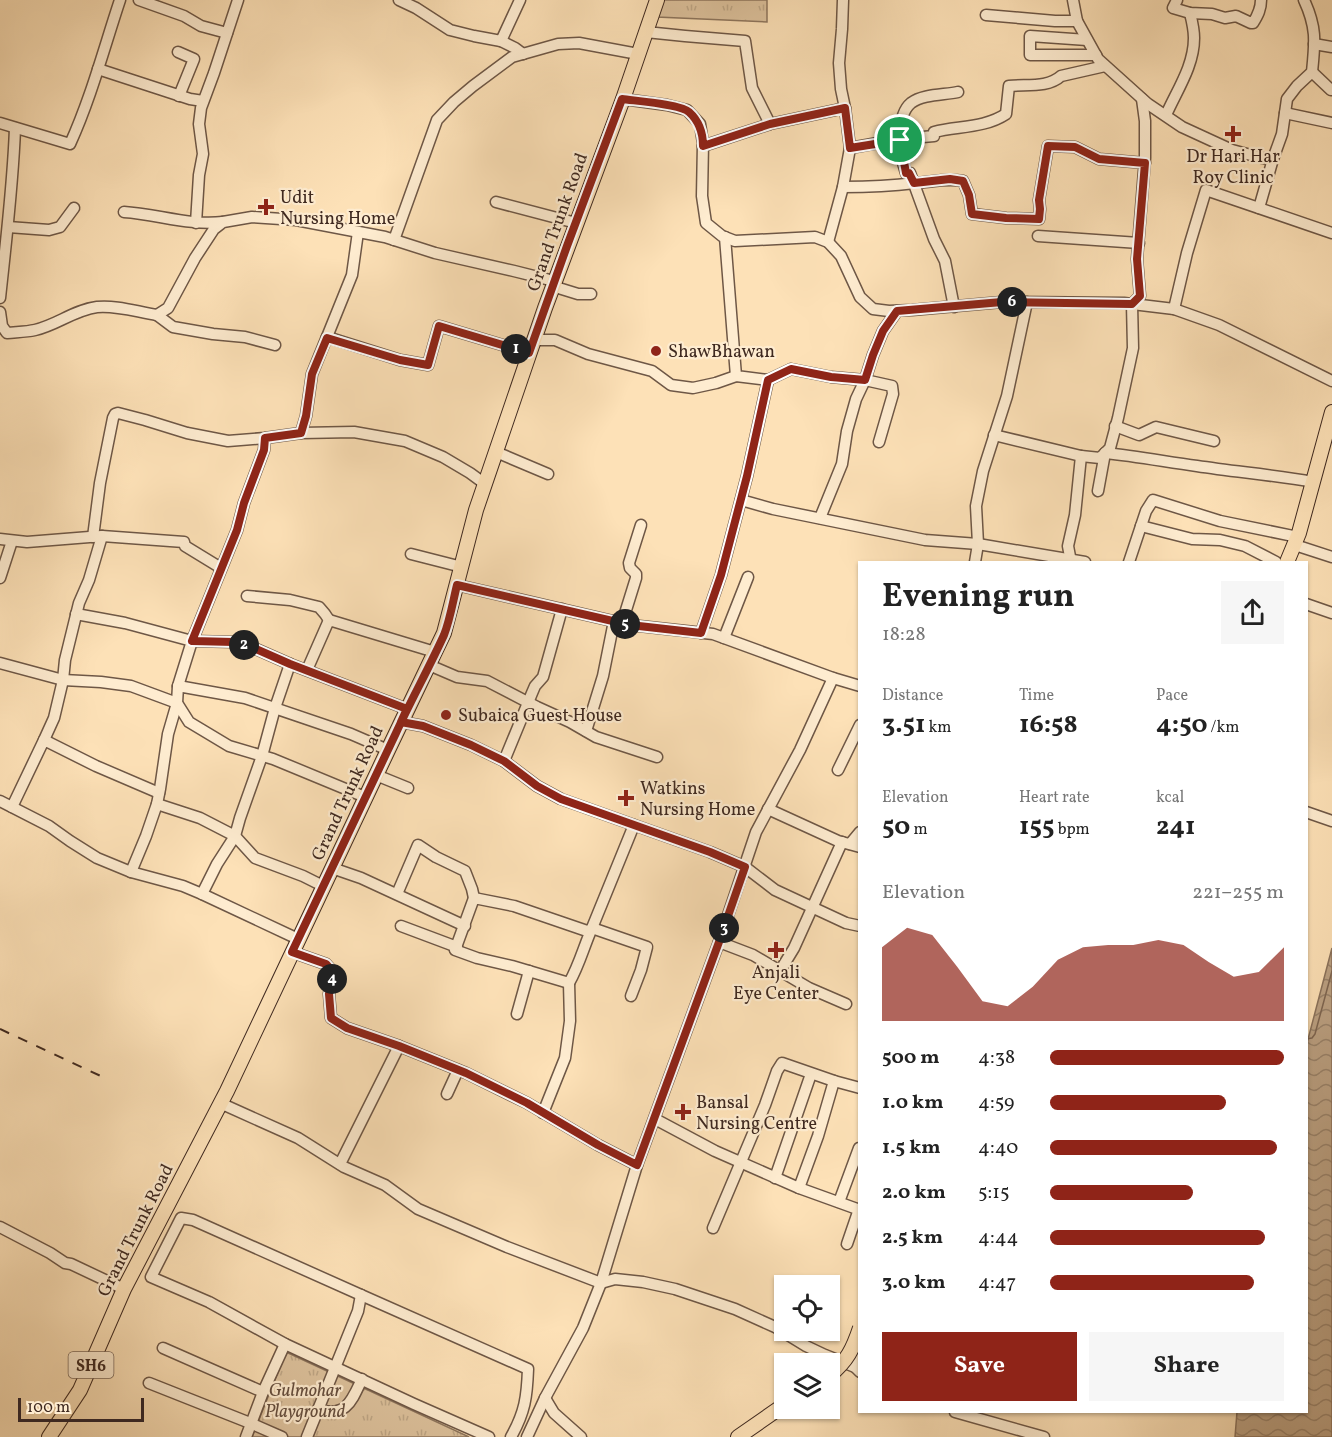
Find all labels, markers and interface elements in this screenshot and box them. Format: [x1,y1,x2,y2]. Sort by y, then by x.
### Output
pin [874,114,925,165]
icon: arrive [883,123,916,156]
marker: Dr Hari Har Roy Clinic [1224,125,1242,143]
place label: Dr Hari Har Roy Clinic [1186,145,1280,191]
street label: Grand Trunk Road [522,150,595,295]
place label: Udit Nursing Home [280,186,395,232]
marker: Udit Nursing Home [257,198,275,216]
pin: 6 [997,287,1027,317]
text: 6 [1008,291,1016,313]
pin: 1 [501,334,531,364]
text: 1 [513,338,519,360]
place label: ShawBhawan [668,340,775,365]
marker: ShawBhawan [649,344,663,358]
text: Evening run [882,575,1075,621]
button: share [1221,581,1284,644]
pin: 5 [610,609,640,639]
text: 5 [621,613,629,635]
text: 18:28 [882,621,926,649]
pin: 2 [229,630,259,660]
text: 2 [240,634,248,656]
text: Distance [882,685,943,707]
text: Time [1019,685,1054,707]
text: Pace [1156,685,1188,707]
place label: Subaica Guest House [458,704,622,729]
text: 3.51 [882,707,925,743]
text: 16:58 [1019,707,1078,743]
text: 4:50 [1156,707,1207,743]
marker: Subaica Guest House [439,708,453,722]
text: km [925,717,951,739]
text: /km [1207,717,1239,739]
street label: Grand Trunk Road [306,722,391,865]
place label: Watkins Nursing Home [640,777,755,823]
text: Elevation [882,787,949,809]
text: Heart rate [1019,787,1090,809]
text: kcal [1156,787,1184,809]
marker: Watkins Nursing Home [617,789,635,807]
text: 50 [882,809,910,845]
text: 155 [1019,809,1054,845]
text: 241 [1156,809,1195,845]
text: m [910,819,928,841]
text: bpm [1054,819,1090,841]
text: Elevation [882,879,965,907]
text: 221–255 m [1192,879,1284,907]
pin: 3 [709,913,739,943]
text: 3 [720,917,728,939]
marker: Anjali Eye Center [767,941,785,959]
place label: Anjali Eye Center [733,961,819,1007]
pin: 4 [317,964,347,994]
text: 4 [327,968,337,990]
text: 500 m [882,1044,940,1072]
text: 4:38 [978,1044,1015,1072]
text: 1.0 km [882,1089,944,1117]
text: 4:59 [978,1089,1014,1117]
place label: Bansal Nursing Centre [696,1091,817,1137]
marker: Bansal Nursing Centre [674,1103,692,1121]
text: 1.5 km [882,1134,941,1162]
text: 4:40 [978,1134,1018,1162]
street label: Grand Trunk Road [92,1160,181,1301]
text: 2.0 km [882,1179,946,1207]
text: 5:15 [978,1179,1010,1207]
text: 2.5 km [882,1224,943,1252]
text: 4:44 [978,1224,1019,1252]
text: 3.0 km [882,1269,946,1297]
text: 4:47 [978,1269,1016,1297]
map controls [774,1275,840,1419]
button: locate [774,1275,840,1341]
button: Save [882,1332,1077,1401]
button: Share [1089,1332,1284,1401]
road number: SH6 [68,1352,113,1378]
button: layers [774,1353,840,1419]
park label: Gulmohar Playground [265,1379,346,1425]
scale bar [18,1395,144,1422]
text: 100 m [27,1397,70,1419]

